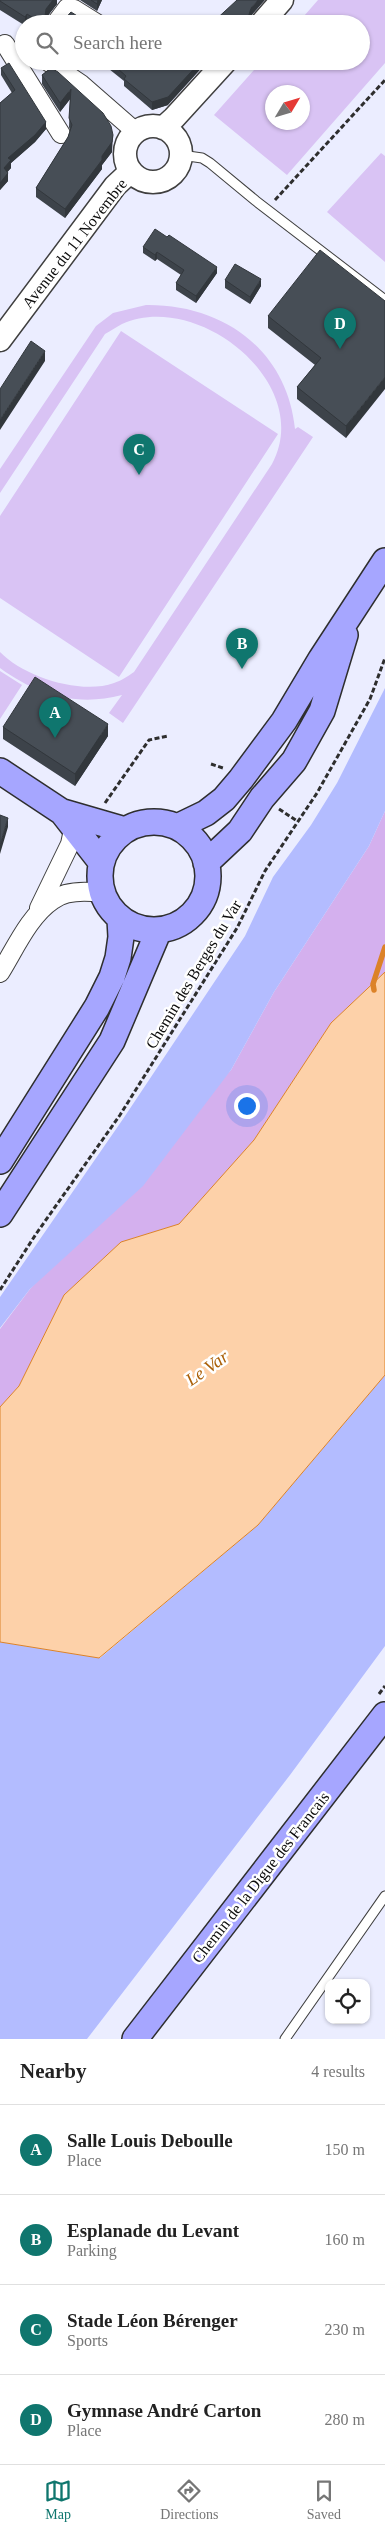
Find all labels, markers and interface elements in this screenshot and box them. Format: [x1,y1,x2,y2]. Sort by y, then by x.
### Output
search box [15,15,370,70]
icon: search [33,29,61,57]
text: Search here [73,32,162,53]
north arrow [265,85,310,130]
street label: Avenue du 11 Novembre [19,175,130,311]
pin: D [324,308,356,349]
pin: C [123,434,155,475]
pin: B [226,628,258,669]
pin: A [39,697,71,738]
street label: Chemin des Berges du Var [142,896,246,1052]
your location [234,1093,260,1119]
water label: Le Var [181,1346,233,1390]
street label: Chemin de la Digue des Francais [188,1789,333,1967]
map controls [325,1979,370,2024]
button: locate [325,1979,370,2024]
text: Nearby [20,2059,87,2083]
text: 4 results [311,2063,365,2080]
text: Salle Louis Deboulle [67,2130,233,2151]
text: A [30,2141,42,2158]
text: 150 m [325,2141,365,2158]
text: Place [67,2152,102,2169]
text: Esplanade du Levant [67,2220,239,2241]
text: B [31,2231,41,2248]
text: 160 m [325,2231,365,2248]
text: Parking [67,2242,117,2259]
text: Stade Léon Bérenger [67,2310,238,2331]
text: C [30,2321,42,2338]
text: 230 m [325,2321,365,2338]
text: Sports [67,2332,108,2349]
text: Gymnase André Carton [67,2400,261,2421]
text: D [30,2411,42,2428]
text: 280 m [325,2411,365,2428]
text: Place [67,2422,102,2439]
tab: Map [44,2477,72,2523]
tab: Directions [160,2477,219,2523]
tab: Saved [307,2477,341,2523]

